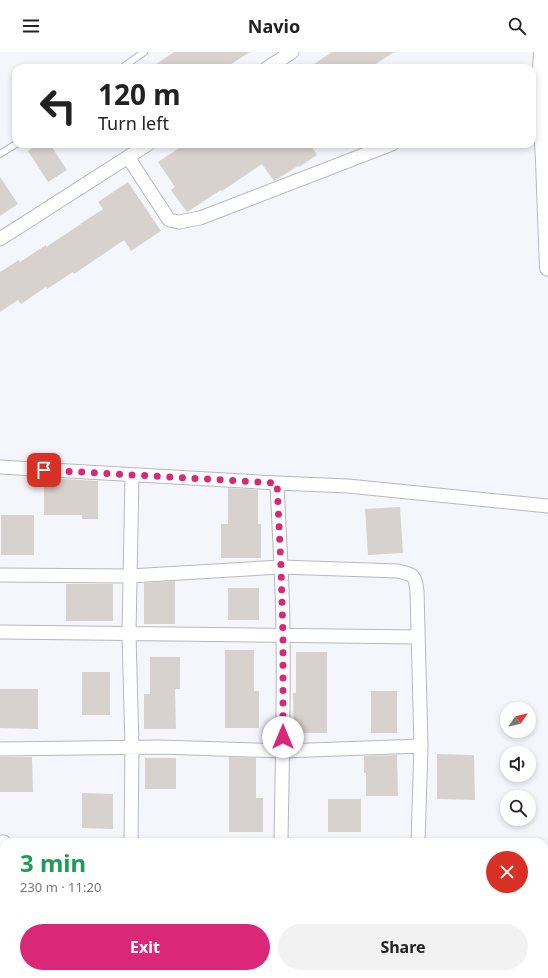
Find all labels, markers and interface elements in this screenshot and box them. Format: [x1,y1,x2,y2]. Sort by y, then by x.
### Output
text: Navio [248,14,300,38]
icon: menu [20,15,42,37]
icon: search [506,15,528,37]
text: 120 m [98,75,181,113]
icon: left [32,80,84,132]
text: Turn left [98,111,169,135]
pin [27,453,61,487]
icon: arrive [33,459,55,481]
north arrow [500,702,536,738]
map controls [500,702,536,826]
position arrow [262,716,304,758]
button: sound [500,746,536,782]
button: search [500,790,536,826]
text: 3 min [20,846,86,879]
button: close [486,851,528,893]
text: 230 m · 11:20 [20,878,101,896]
button: Exit [20,924,270,970]
button: Share [278,924,528,970]

